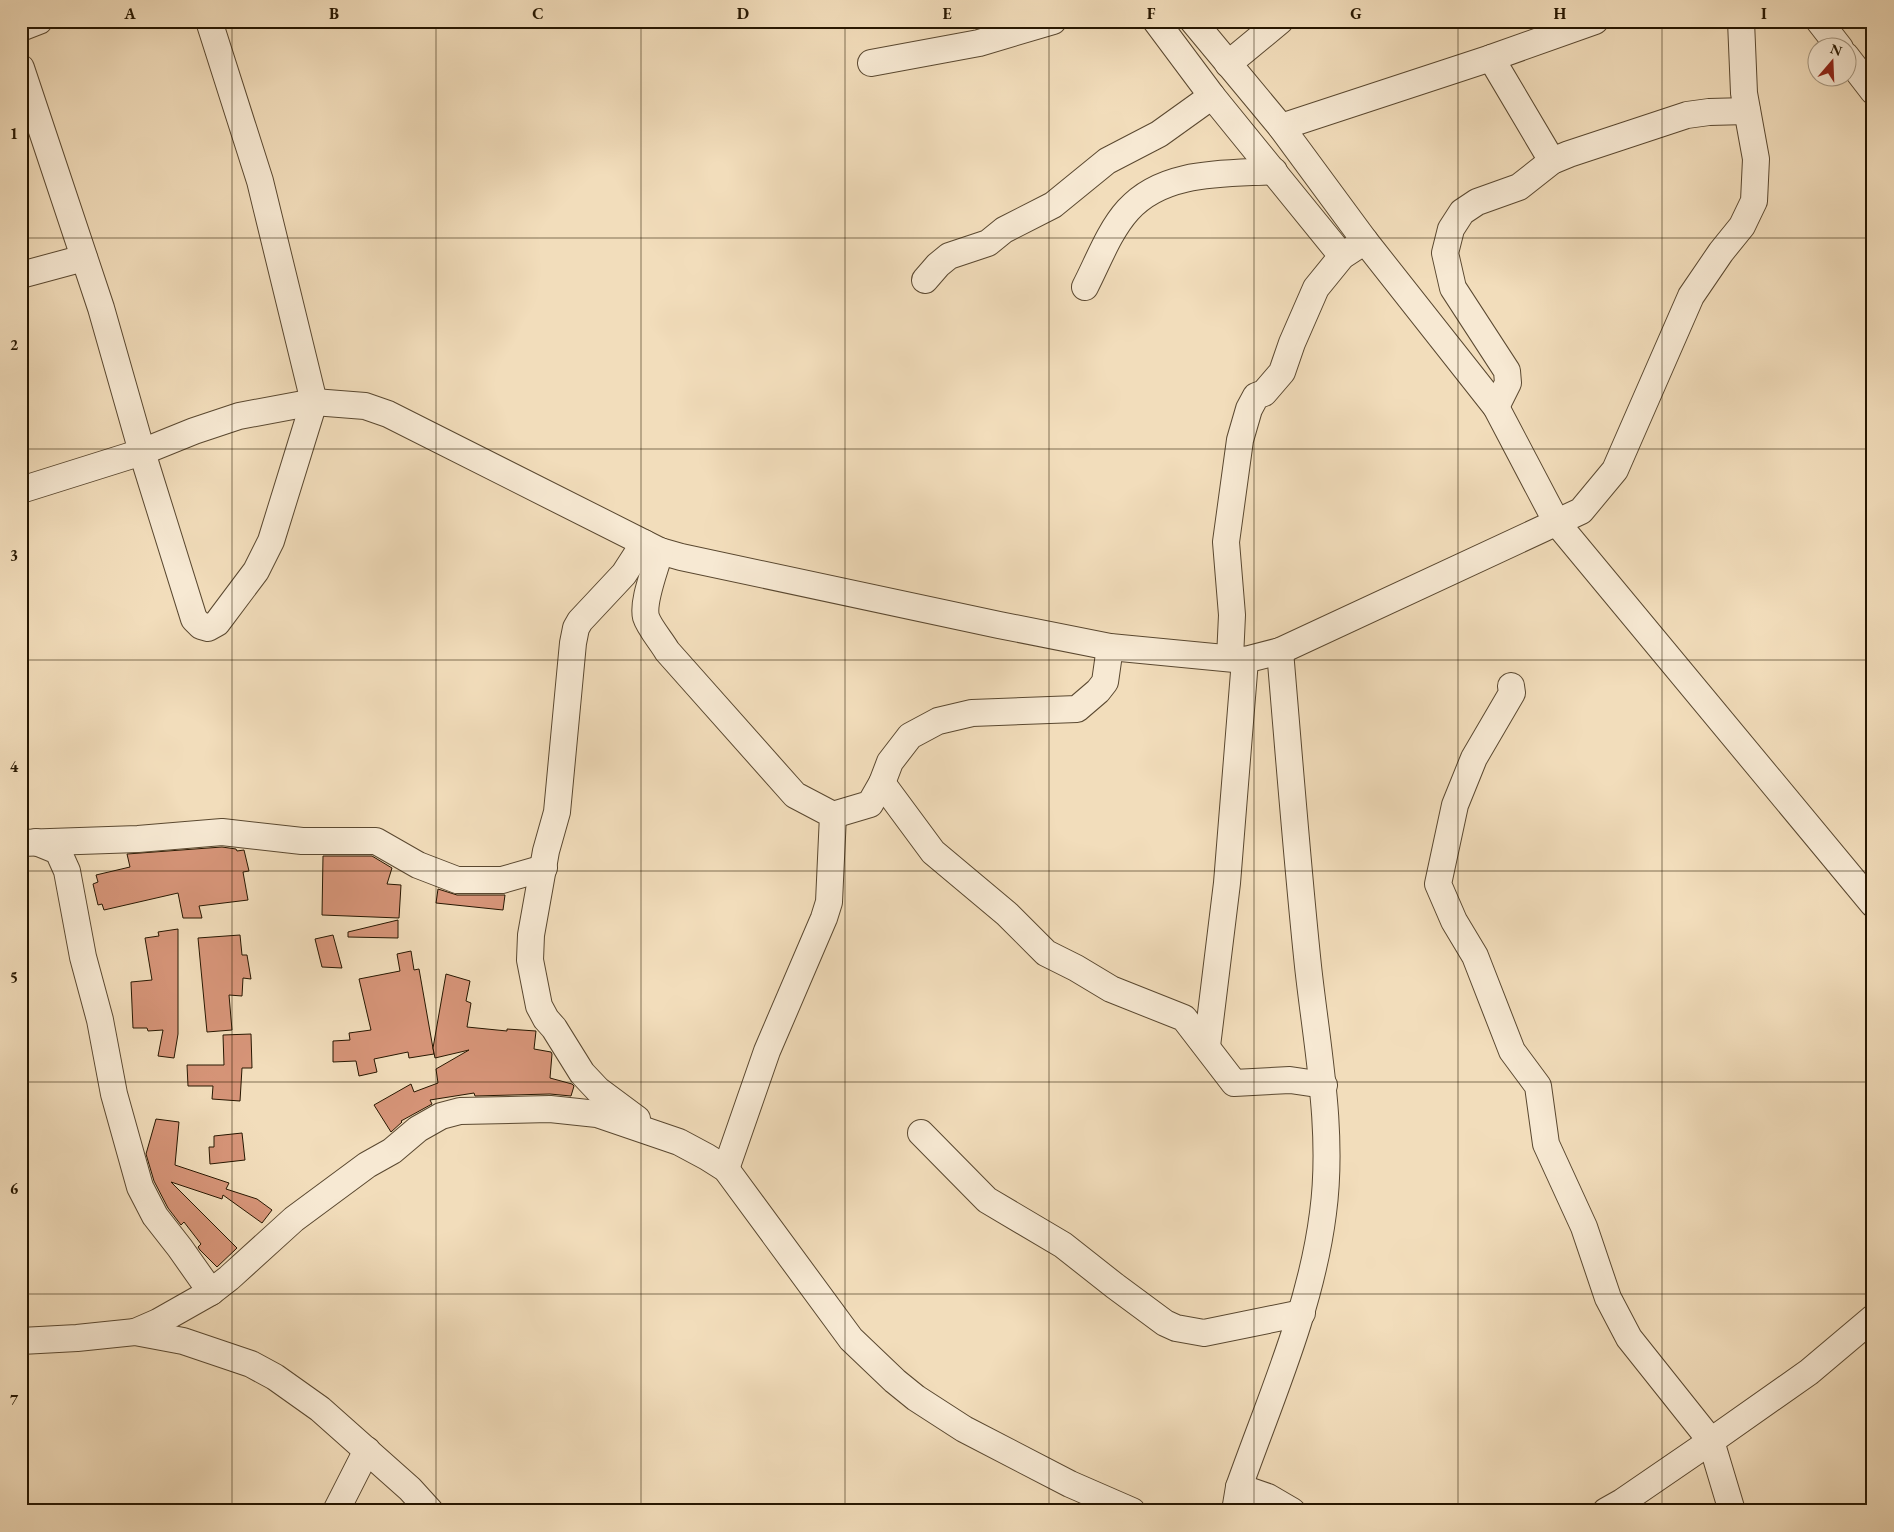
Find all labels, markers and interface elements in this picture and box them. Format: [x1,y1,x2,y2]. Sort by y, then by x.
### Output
text: A [123,3,136,24]
text: B [329,3,339,24]
text: C [532,3,544,24]
text: D [737,3,749,24]
text: E [942,3,952,24]
text: F [1147,3,1156,24]
text: G [1350,3,1362,24]
text: H [1554,3,1567,24]
text: I [1761,3,1767,24]
north arrow [1806,38,1856,88]
text: N [1828,39,1845,60]
text: 1 [10,123,18,144]
text: 2 [10,334,19,355]
text: 3 [10,545,18,566]
text: 4 [10,756,19,777]
text: 5 [10,967,18,988]
text: 6 [10,1178,19,1199]
text: 7 [10,1389,19,1410]

